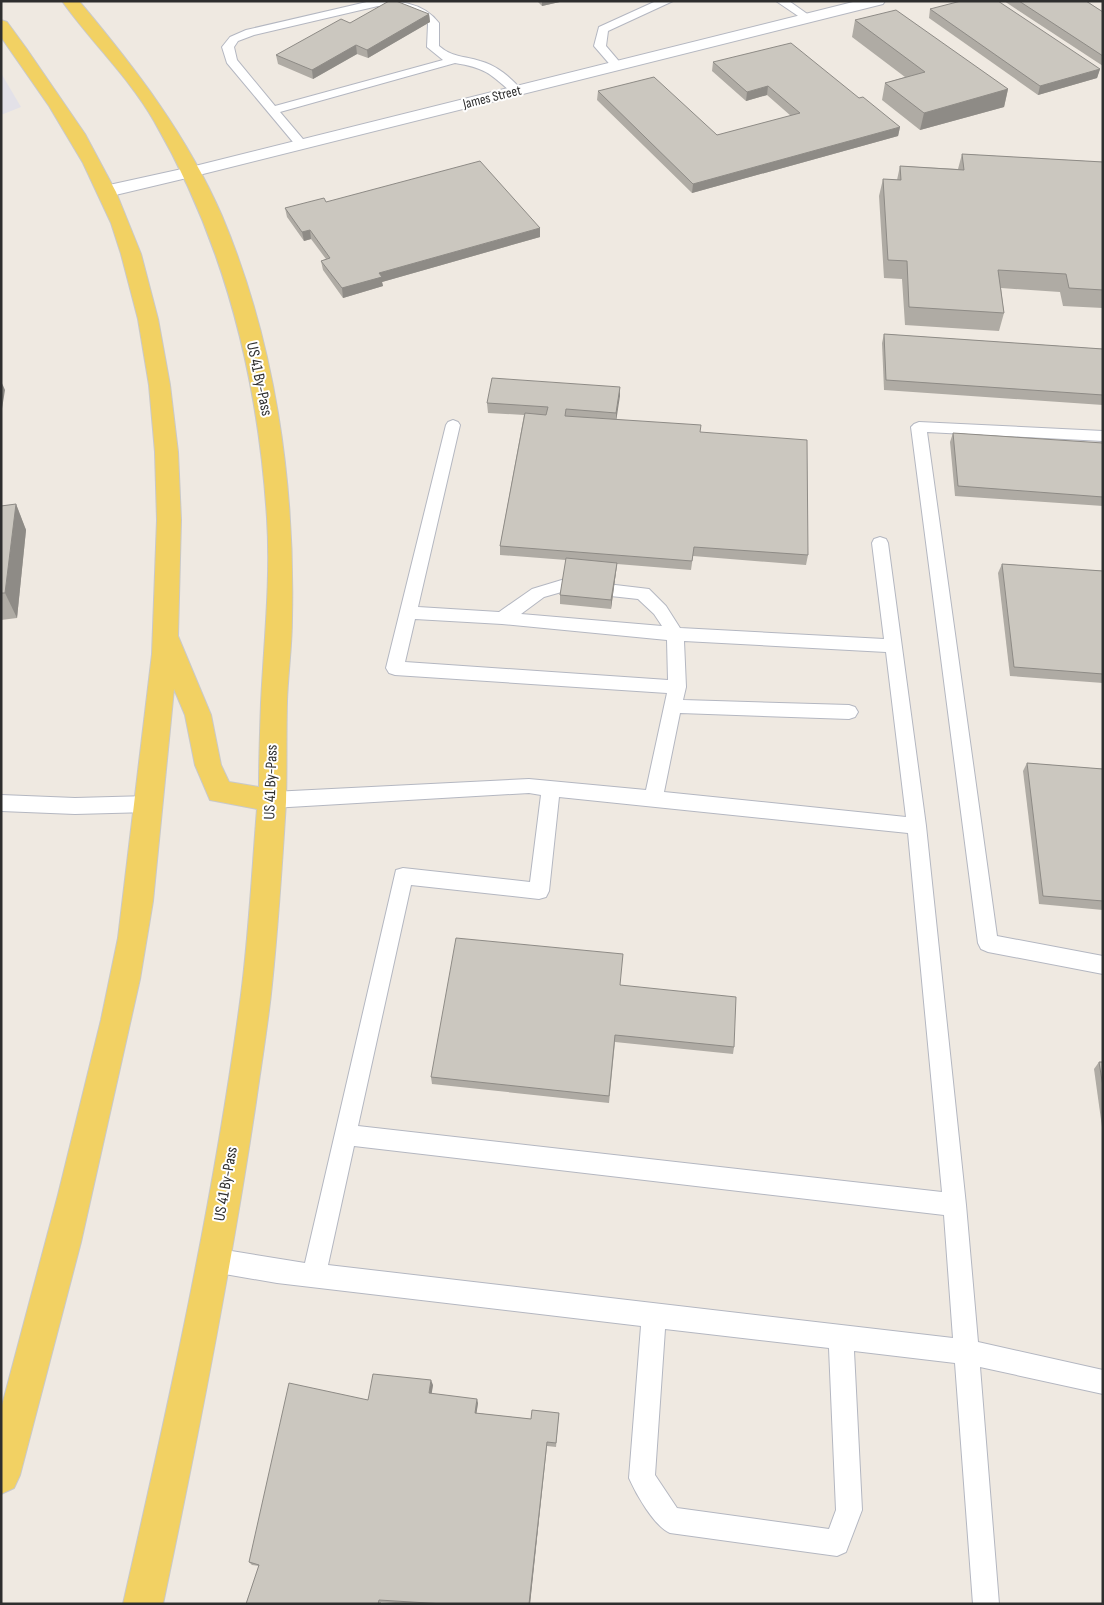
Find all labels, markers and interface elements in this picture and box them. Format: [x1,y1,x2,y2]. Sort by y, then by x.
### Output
street label: James Street [460,82,523,113]
street label: US 41 By-Pass [242,340,276,418]
street label: US 41 By-Pass [260,744,282,820]
street label: US 41 By-Pass [210,1145,242,1223]

